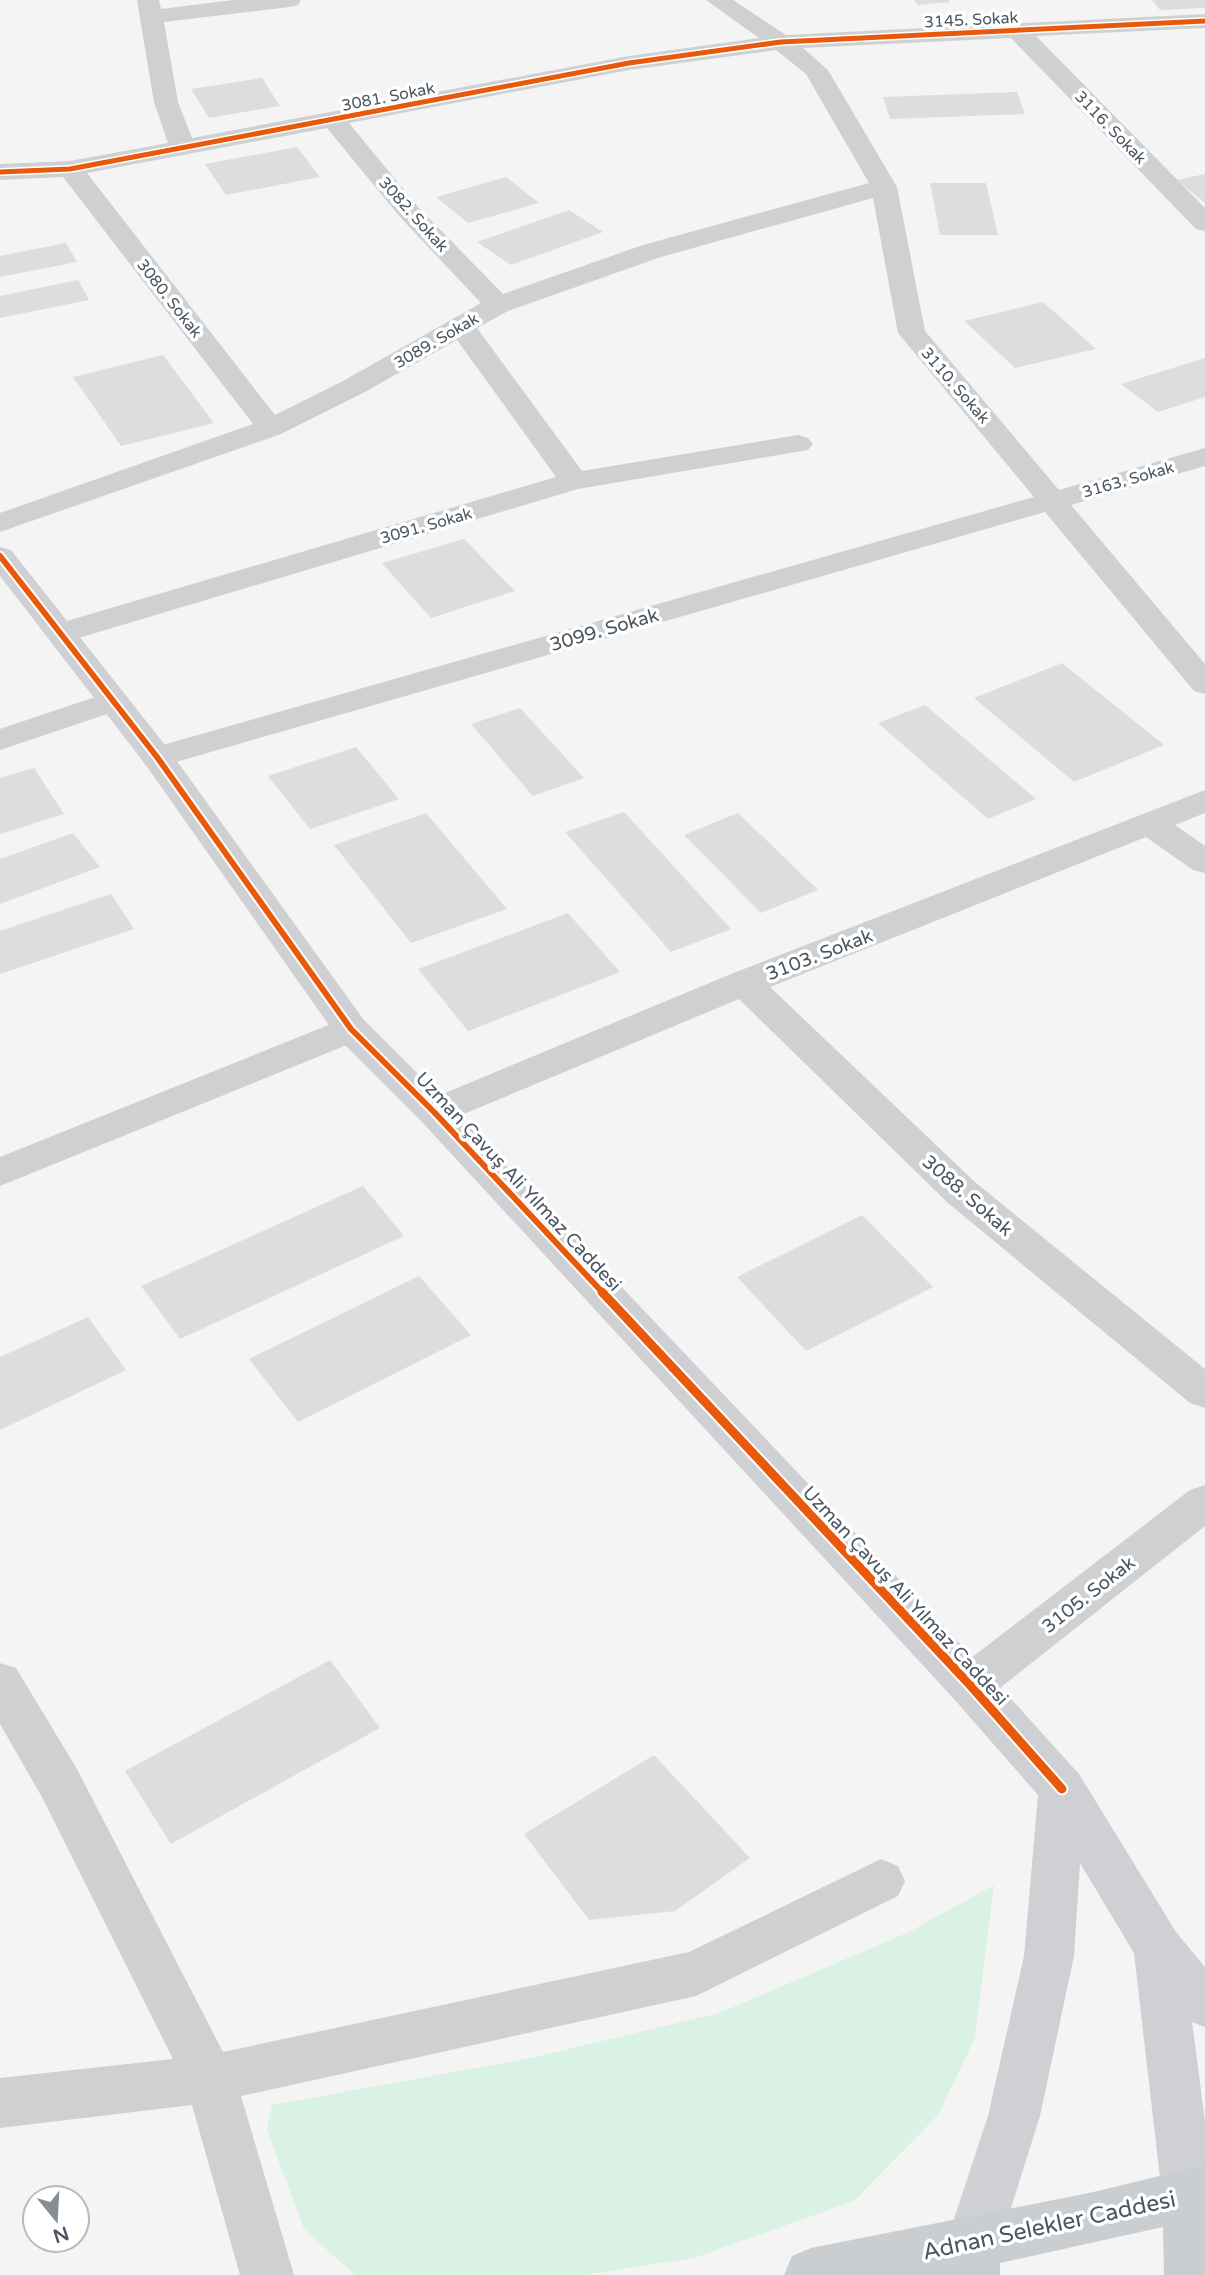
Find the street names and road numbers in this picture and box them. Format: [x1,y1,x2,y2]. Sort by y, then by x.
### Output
street label: 3145. Sokak [923,8,1019,32]
street label: 3081. Sokak [340,78,437,116]
street label: 3116. Sokak [1070,87,1150,169]
street label: 3082. Sokak [374,173,452,257]
street label: 3080. Sokak [132,255,206,342]
street label: 3089. Sokak [391,308,483,373]
street label: 3110. Sokak [917,343,994,428]
street label: 3163. Sokak [1080,457,1177,503]
street label: 3091. Sokak [378,503,475,549]
street label: 3099. Sokak [547,604,661,656]
street label: 3103. Sokak [763,925,876,985]
street label: Uzman Çavuş Ali Yılmaz Caddesi [411,1068,626,1296]
street label: 3088. Sokak [918,1151,1017,1241]
street label: Uzman Çavuş Ali Yılmaz Caddesi [798,1482,1013,1710]
street label: 3105. Sokak [1038,1552,1139,1638]
street label: Adnan Selekler Caddesi [920,2185,1178,2266]

